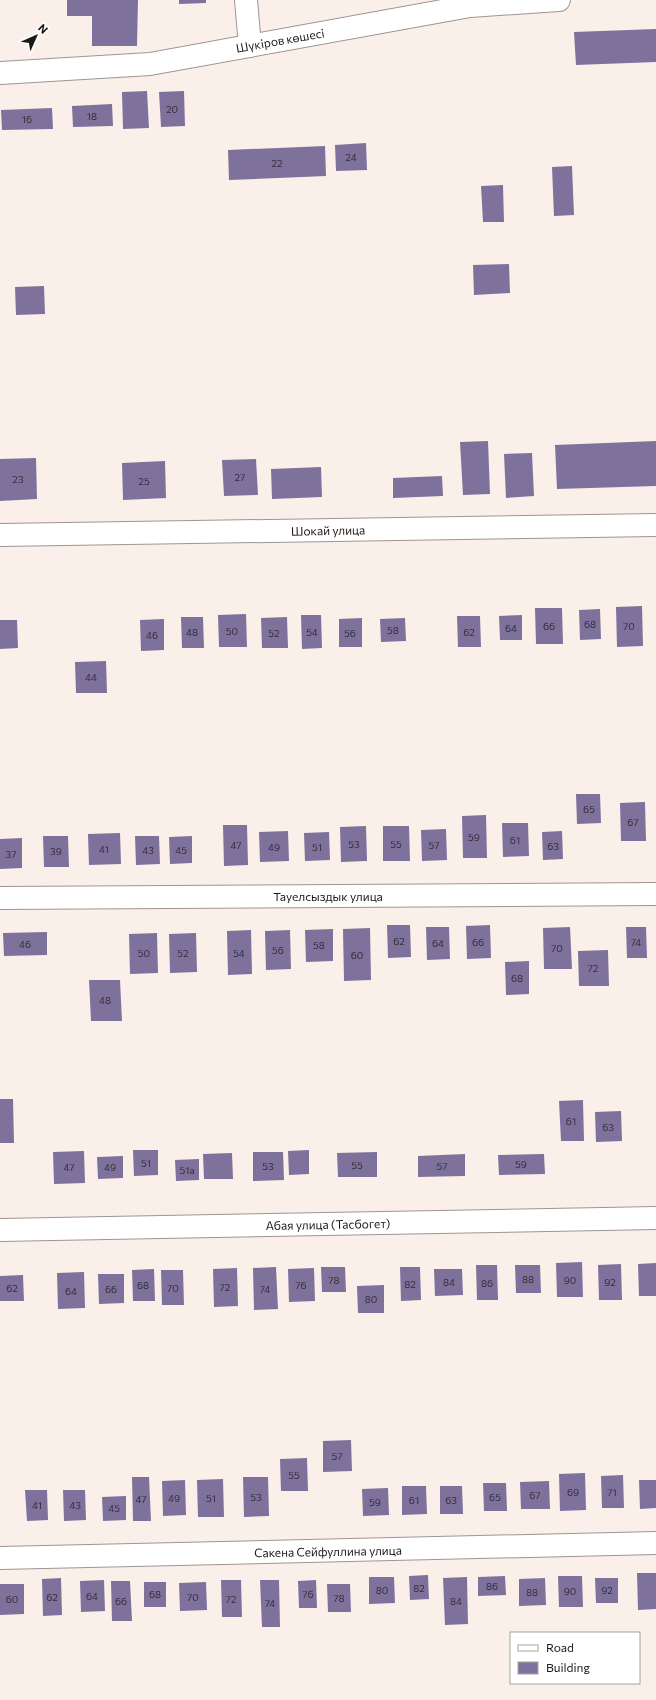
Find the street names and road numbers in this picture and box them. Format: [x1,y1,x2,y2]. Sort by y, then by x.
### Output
street label: Шүкіров көшесі [235,25,325,55]
street label: Шокай улица [291,522,365,538]
street label: Тауелсыздык улица [273,889,383,903]
street label: Абая улица (Тасбогет) [266,1216,390,1232]
street label: Сакена Сейфуллина улица [254,1543,402,1559]

